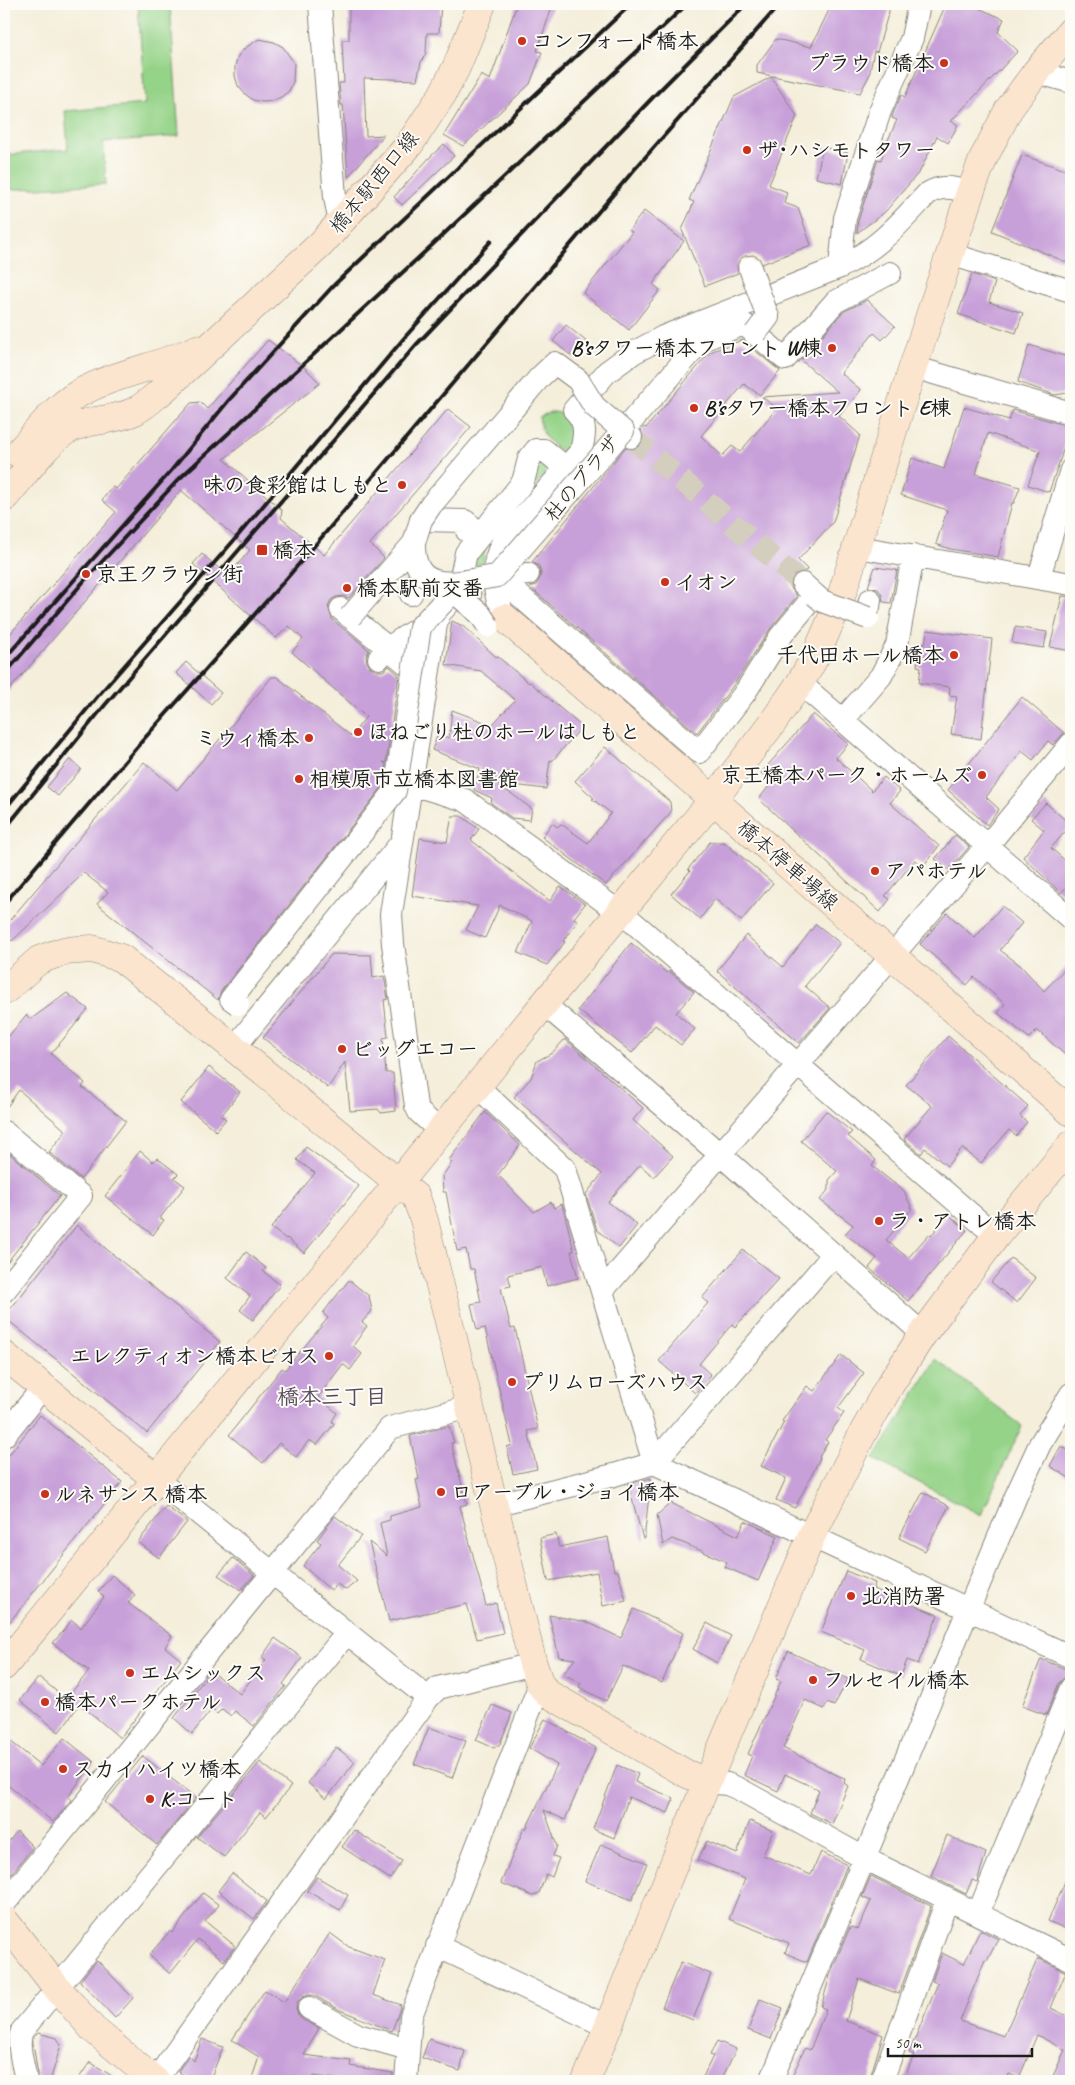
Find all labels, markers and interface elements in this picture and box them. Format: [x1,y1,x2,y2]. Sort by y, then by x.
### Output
place label: コンフォート橋本 [532,28,698,54]
marker: コンフォート橋本 [516,35,528,47]
place label: プラウド橋本 [808,50,934,76]
marker: プラウド橋本 [938,57,950,69]
street label: 橋本駅西口線 [324,125,424,239]
place label: ザ･ハシモトタワー [757,137,936,163]
marker: ザ･ハシモトタワー [741,144,753,156]
place label: B’sタワー橋本フロント W棟 [571,335,822,361]
marker: B’sタワー橋本フロント W棟 [826,342,838,354]
place label: B’sタワー橋本フロント E棟 [704,395,951,421]
marker: B’sタワー橋本フロント E棟 [688,402,700,414]
street label: 杜のプラザ [538,429,626,527]
place label: 味の食彩館はしもと [203,472,392,498]
marker: 味の食彩館はしもと [396,479,408,491]
place label: 橋本 [273,537,315,563]
marker: 橋本 [255,543,269,557]
place label: 京王クラウン街 [96,561,243,587]
marker: 京王クラウン街 [80,568,92,580]
place label: イオン [675,569,738,595]
place label: 橋本駅前交番 [357,575,483,601]
marker: イオン [659,576,671,588]
marker: 橋本駅前交番 [341,582,353,594]
place label: 千代田ホール橋本 [777,642,944,668]
marker: 千代田ホール橋本 [948,649,960,661]
place label: ほねごり杜のホールはしもと [368,719,640,745]
place label: ミウィ橋本 [195,725,299,751]
marker: ほねごり杜のホールはしもと [352,726,364,738]
marker: ミウィ橋本 [303,732,315,744]
place label: 京王橋本パーク・ホームズ [721,762,972,788]
place label: 相模原市立橋本図書館 [309,766,519,792]
marker: 京王橋本パーク・ホームズ [976,769,988,781]
marker: 相模原市立橋本図書館 [293,773,305,785]
street label: 橋本停車場線 [732,814,844,916]
place label: アパホテル [885,858,987,884]
marker: アパホテル [869,865,881,877]
place label: ビッグエコー [352,1036,478,1062]
marker: ビッグエコー [336,1043,348,1055]
place label: ラ・アトレ橋本 [889,1208,1036,1234]
marker: ラ・アトレ橋本 [873,1215,885,1227]
place label: エレクティオン橋本ビオス [70,1343,319,1369]
marker: エレクティオン橋本ビオス [323,1350,335,1362]
place label: プリムローズハウス [522,1369,708,1395]
marker: プリムローズハウス [506,1376,518,1388]
district label: 橋本三丁目 [277,1383,387,1411]
place label: ロアーブル・ジョイ橋本 [451,1479,679,1505]
place label: ルネサンス 橋本 [55,1481,207,1507]
marker: ロアーブル・ジョイ橋本 [435,1486,447,1498]
marker: ルネサンス 橋本 [39,1488,51,1500]
place label: 北消防署 [861,1583,945,1609]
marker: 北消防署 [845,1590,857,1602]
place label: エムシックス [140,1660,266,1686]
marker: エムシックス [124,1667,136,1679]
place label: フルセイル橋本 [823,1667,969,1693]
marker: フルセイル橋本 [807,1674,819,1686]
place label: 橋本パークホテル [55,1689,222,1715]
marker: 橋本パークホテル [39,1696,51,1708]
place label: スカイハイツ橋本 [73,1756,241,1782]
marker: スカイハイツ橋本 [57,1763,69,1775]
place label: K.コート [160,1786,238,1812]
marker: K.コート [144,1793,156,1805]
scale bar [888,2025,1031,2057]
text: 50 m [895,2034,922,2053]

